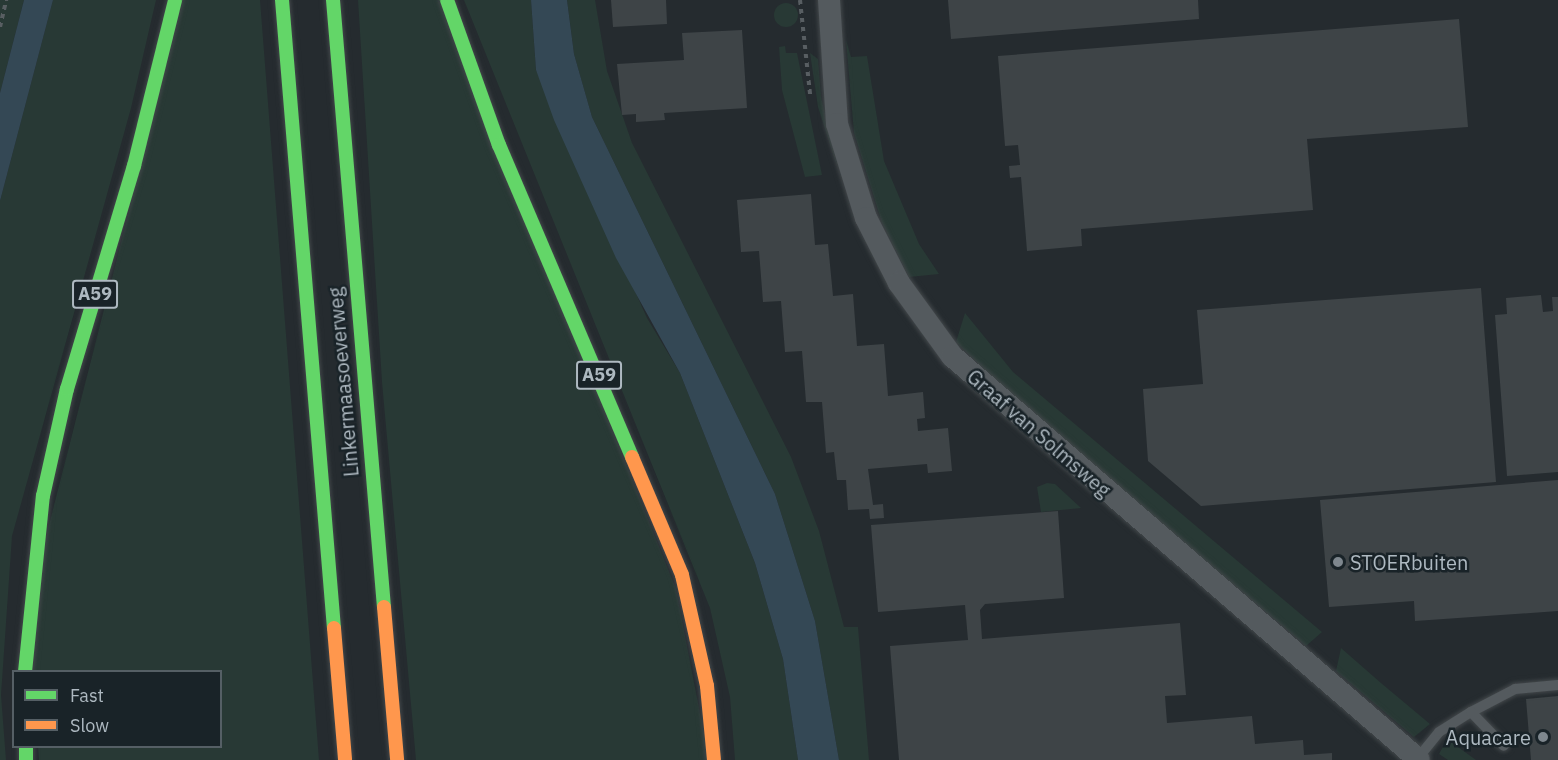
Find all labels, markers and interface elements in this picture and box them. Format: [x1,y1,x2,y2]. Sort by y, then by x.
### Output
road number: A59 [71,279,119,309]
street label: Linkermaasoeverweg [323,286,363,478]
road number: A59 [575,360,623,390]
street label: Graaf van Solmsweg [962,364,1116,502]
place label: STOERbuiten [1350,550,1468,574]
marker: STOERbuiten [1331,555,1345,569]
legend [12,670,222,748]
text: Fast [70,684,104,707]
text: Slow [70,714,109,737]
place label: Aquacare [1446,725,1531,749]
marker: Aquacare [1536,730,1550,744]

